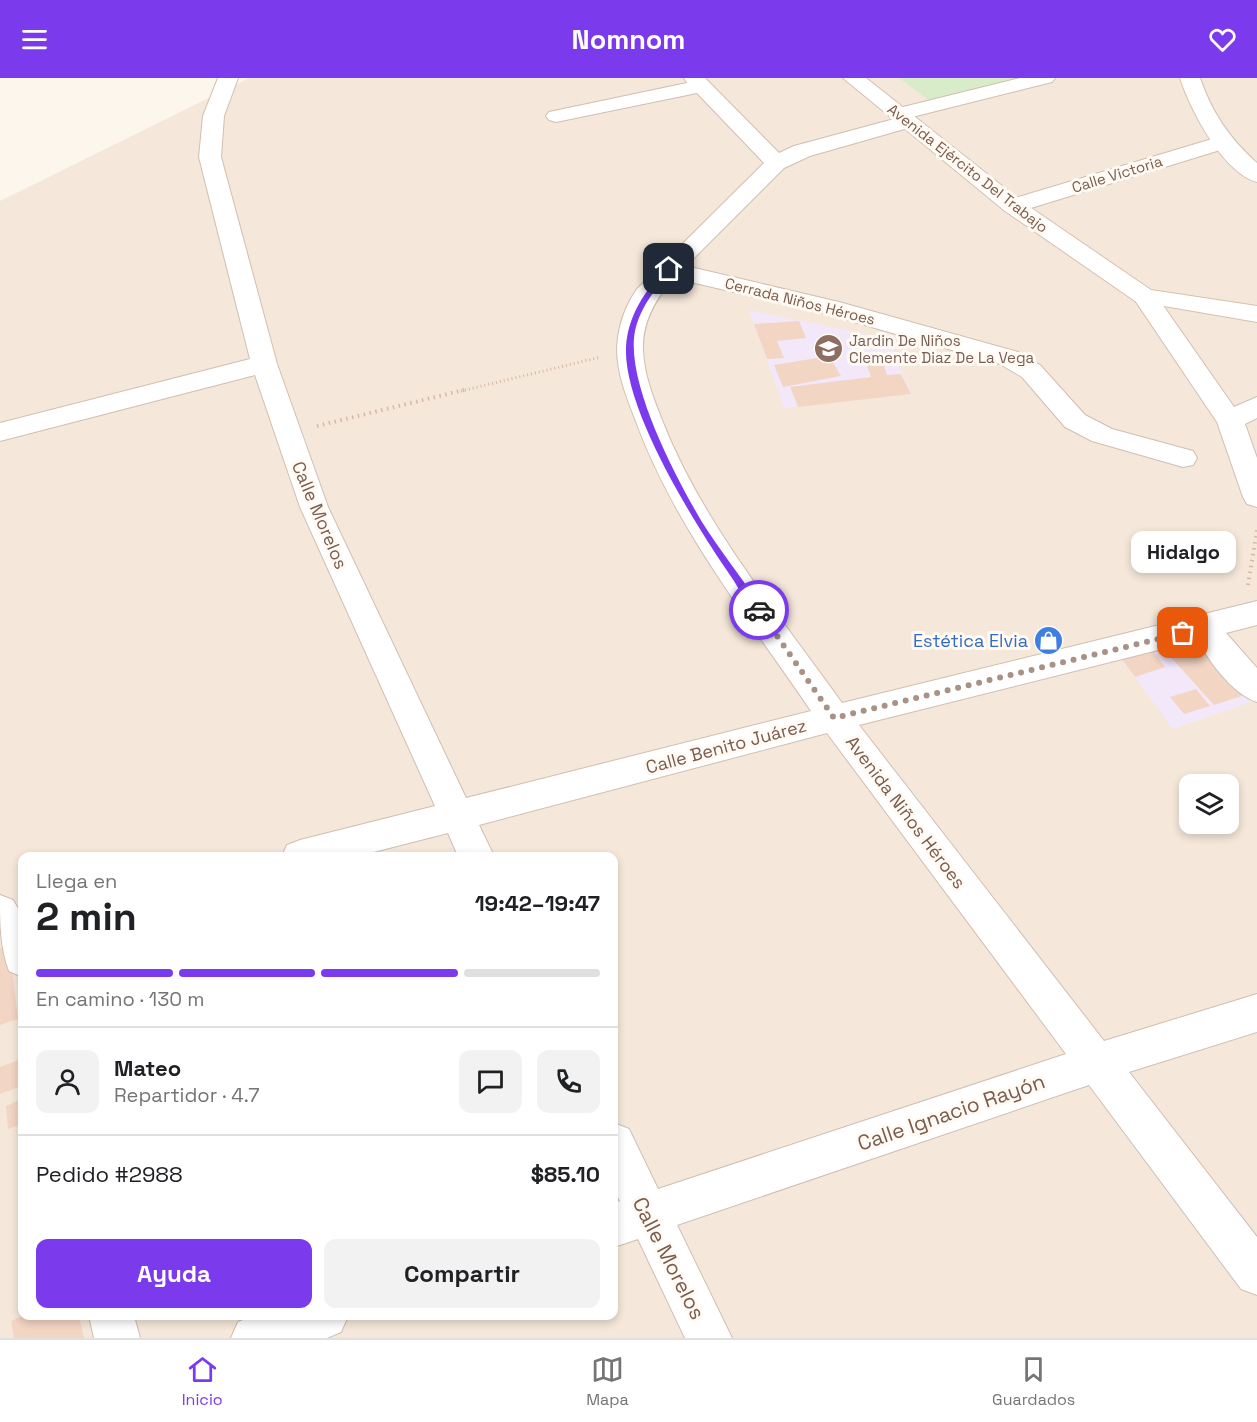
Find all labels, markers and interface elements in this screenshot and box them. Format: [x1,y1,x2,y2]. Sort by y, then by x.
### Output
text: Nomnom [572,22,685,57]
icon: menu [18,23,51,56]
icon: heart [1206,23,1239,56]
street label: Avenida Ejército Del Trabajo [884,99,1052,237]
street label: Calle Victoria [1069,151,1165,197]
pin [643,243,694,294]
icon: home [652,252,685,285]
street label: Cerrada Niños Héroes [723,273,877,329]
place label: Jardin De Niños Clemente Diaz De La Vega [849,331,1035,367]
school or university icon: Jardin De Niños Clemente Diaz De La Vega [812,333,844,365]
street label: Calle Morelos [287,458,353,572]
callout: Hidalgo [1130,531,1236,573]
text: Hidalgo [1147,539,1220,565]
courier [729,580,789,640]
icon: car [743,594,776,627]
pin [1157,607,1208,658]
icon: bag [1166,616,1199,649]
shop icon: Estética Elvia [1033,624,1065,656]
place label: Estética Elvia [913,629,1028,652]
street label: Calle Benito Juárez [643,713,809,779]
street label: Avenida Niños Héroes [841,731,971,893]
map controls [1179,774,1239,834]
button: layers [1179,774,1239,834]
text: Llega en [36,868,117,894]
text: 19:42–19:47 [475,889,600,917]
text: 2 min [36,892,137,941]
text: En camino · 130 m [36,986,204,1012]
button: person [36,1050,99,1113]
button: chat [459,1050,522,1113]
button: phone [537,1050,600,1113]
text: Mateo [114,1054,181,1082]
street label: Calle Ignacio Rayón [854,1067,1048,1157]
text: Repartidor · 4.7 [114,1082,259,1108]
text: Pedido #2988 [36,1160,183,1188]
text: $85.10 [531,1160,600,1188]
street label: Calle Morelos [627,1192,711,1324]
button: Ayuda [36,1239,312,1308]
button: Compartir [324,1239,600,1308]
tab: Inicio [182,1353,223,1410]
tab: Mapa [586,1353,629,1410]
tab: Guardados [992,1353,1075,1410]

